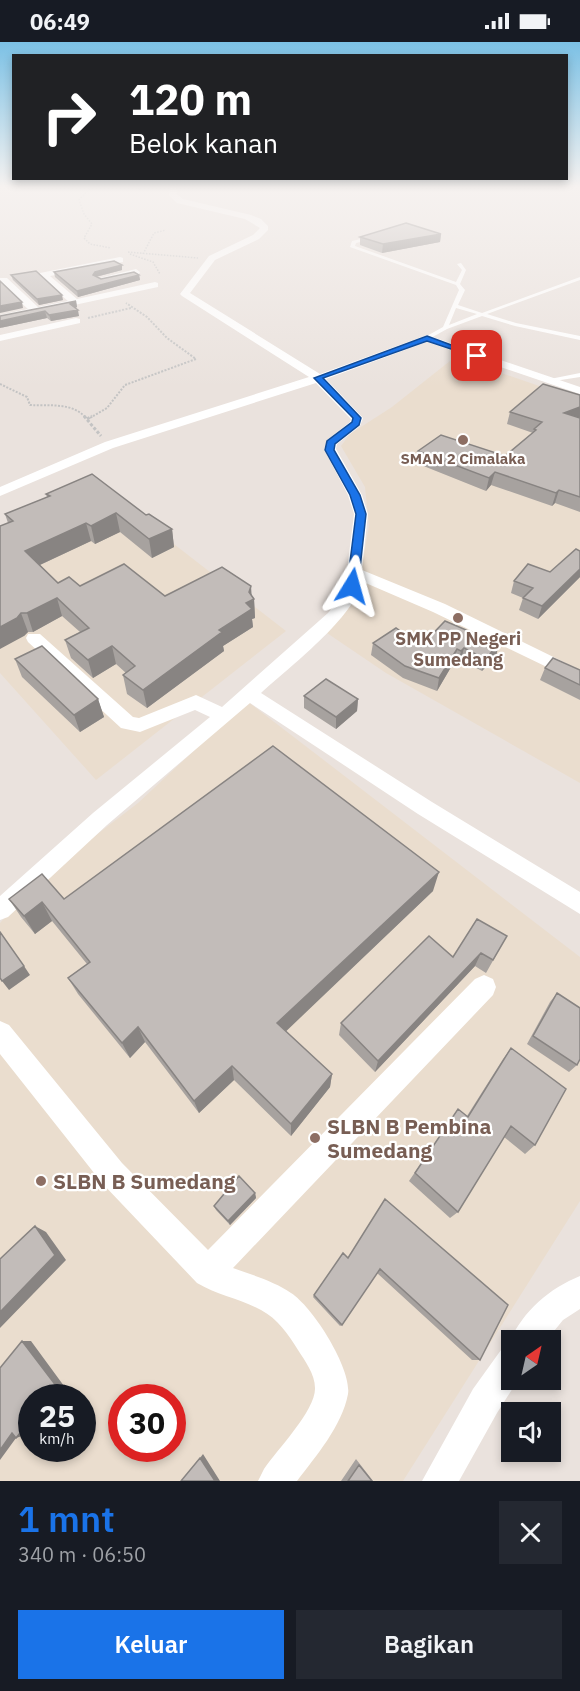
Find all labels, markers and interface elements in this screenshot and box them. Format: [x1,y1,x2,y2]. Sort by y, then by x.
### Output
text: 06:49 [30,7,90,36]
text: 120 m [129,72,252,127]
icon: right [30,78,108,156]
text: Belok kanan [129,125,278,160]
pin [451,330,502,381]
icon: arrive [460,339,493,372]
marker: SMAN 2 Cimalaka [456,433,470,447]
place label: SMAN 2 Cimalaka [400,449,526,468]
position arrow [320,554,384,618]
marker: SMK PP Negeri Sumedang [451,611,465,625]
place label: SMK PP Negeri Sumedang [395,627,521,671]
place label: SLBN B Pembina Sumedang [327,1112,492,1164]
marker: SLBN B Pembina Sumedang [308,1131,322,1145]
place label: SLBN B Sumedang [53,1167,236,1195]
marker: SLBN B Sumedang [34,1174,48,1188]
north arrow [501,1330,561,1390]
map controls [501,1330,561,1462]
speed limit sign: 30 [108,1384,186,1462]
text: 25 [39,1396,75,1435]
button: sound [501,1402,561,1462]
text: km/h [39,1429,75,1448]
text: 1 mnt [18,1495,115,1542]
button: close [499,1501,562,1564]
text: 340 m · 06:50 [18,1541,146,1568]
button: Keluar [18,1610,284,1679]
button: Bagikan [296,1610,562,1679]

